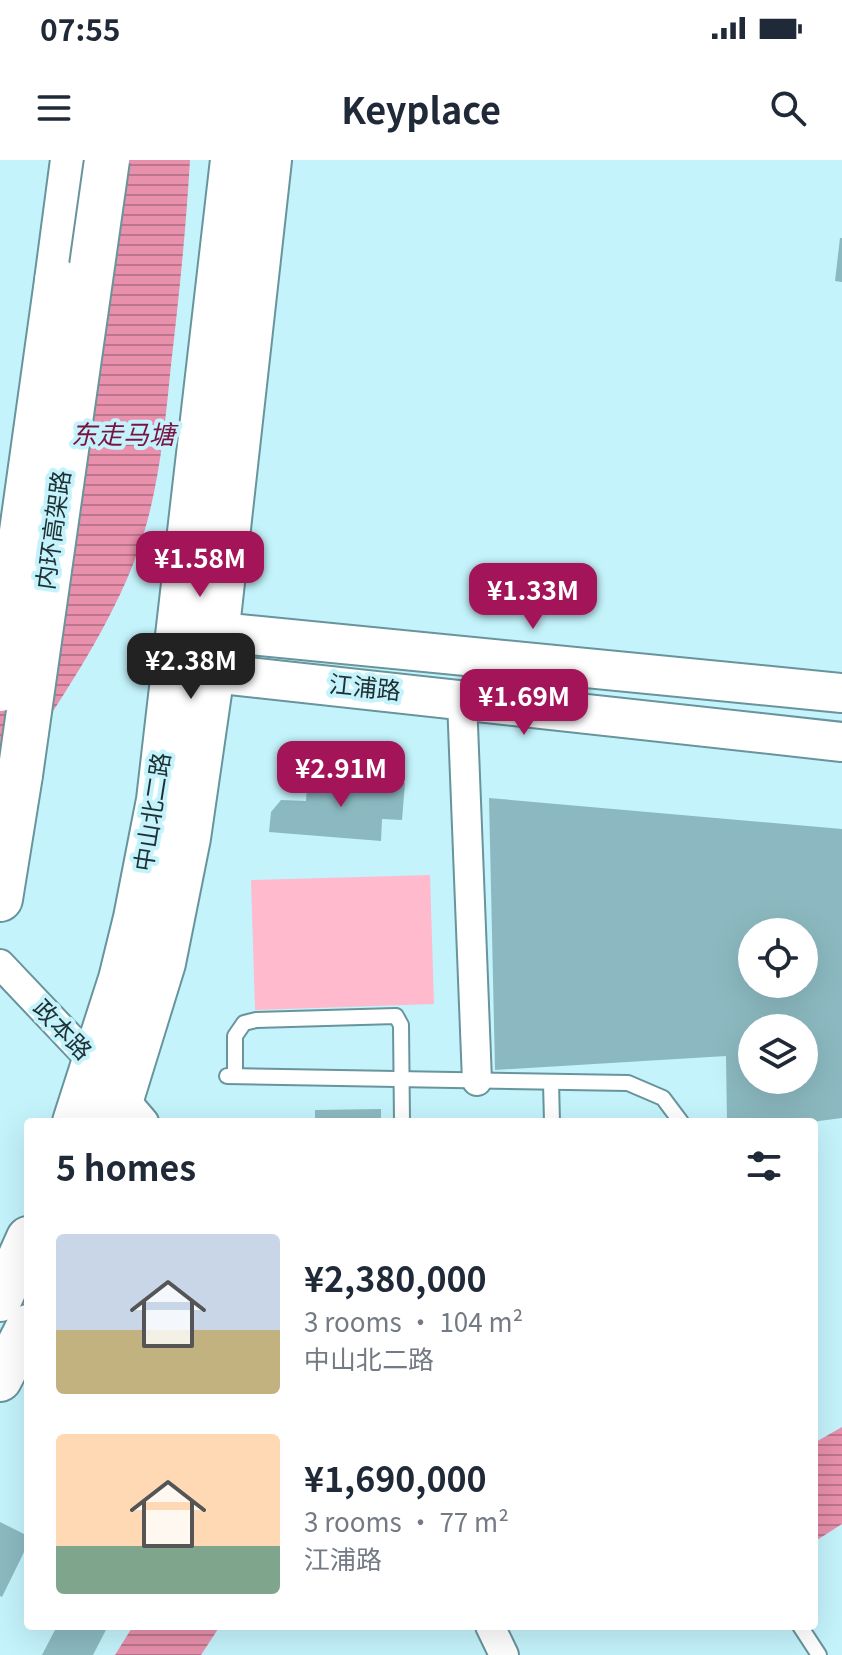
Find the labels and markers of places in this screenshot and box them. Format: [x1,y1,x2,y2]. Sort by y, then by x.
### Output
pin: ¥1.58M [135,531,265,599]
pin: ¥1.33M [468,563,598,631]
pin: ¥2.38M [126,633,256,701]
pin: ¥1.69M [459,669,589,737]
pin: ¥2.91M [276,741,406,809]

